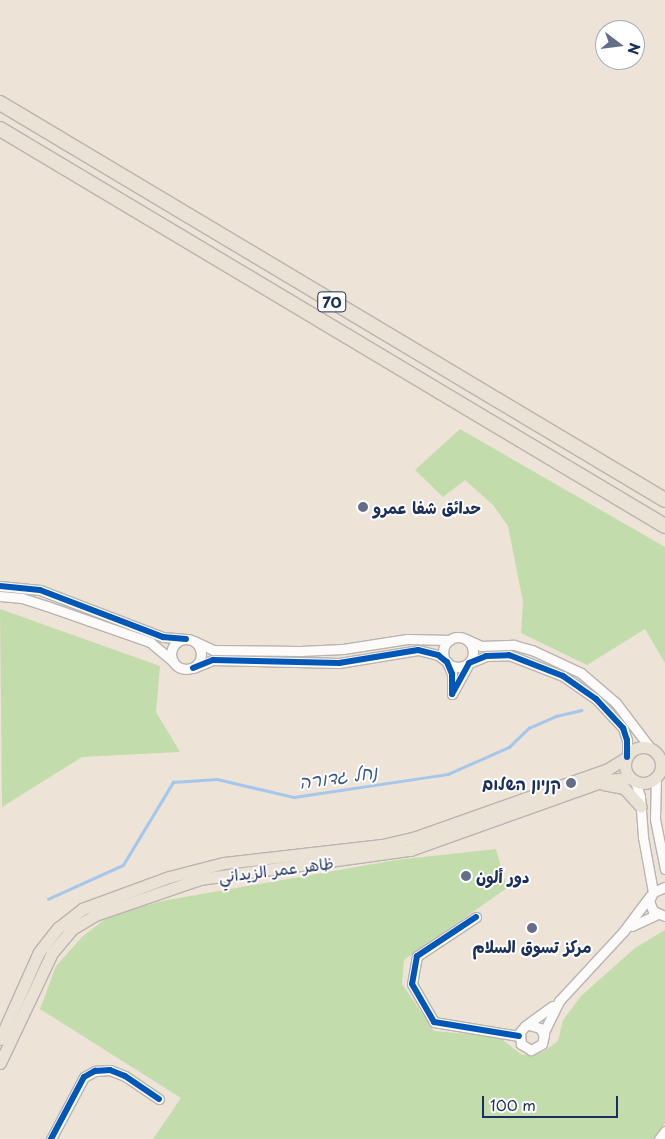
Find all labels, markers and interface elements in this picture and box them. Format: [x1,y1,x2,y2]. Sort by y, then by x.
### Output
north arrow [595,20,645,70]
text: N [622,41,646,57]
road number: 70 [317,290,347,314]
place label: حدائق شفا عمرو [373,497,481,517]
marker: حدائق شفا عمرو [357,501,369,513]
water label: נחל גדורה [297,761,379,793]
place label: קניון השלום [482,773,561,793]
marker: קניון השלום [565,777,577,789]
street label: ظاهر عمر الزيداني [217,852,335,886]
place label: دور ألون [476,866,529,886]
marker: دور ألون [460,870,472,882]
marker: مركز تسوق السلام [526,922,538,934]
place label: مركز تسوق السلام [473,936,591,956]
scale bar [485,1086,621,1118]
text: 100 m [490,1093,536,1116]

